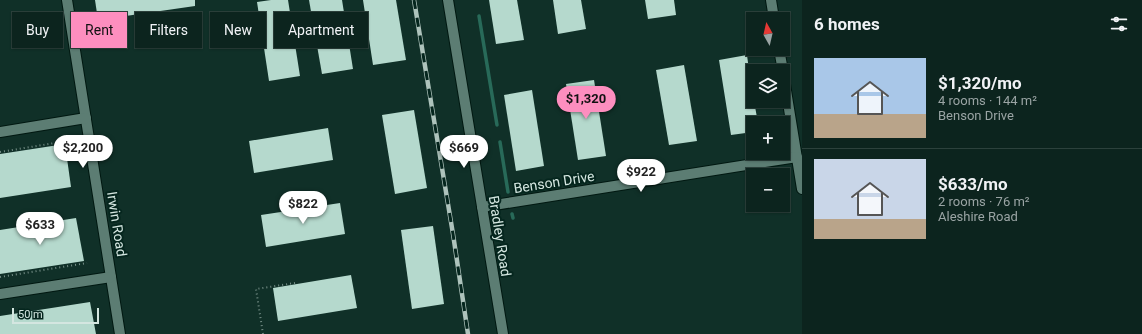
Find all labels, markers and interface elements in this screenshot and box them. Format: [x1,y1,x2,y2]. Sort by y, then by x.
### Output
chip: Buy [12,12,63,48]
chip: Rent [71,12,127,48]
chip: Filters [135,12,202,48]
chip: New [210,12,266,48]
chip: Apartment [274,12,368,48]
north arrow [746,12,790,56]
map controls [746,12,790,212]
icon: filters [1108,13,1130,35]
text: 6 homes [814,14,880,34]
button: layers [746,64,790,108]
text: $1,320/mo [938,73,1022,93]
icon: home [846,74,894,122]
pin: $1,320 [553,86,619,120]
text: $1,320 [566,91,606,106]
text: 4 rooms · 144 m² [938,93,1037,108]
text: Benson Drive [938,108,1014,123]
button: + [746,116,790,160]
pin: $2,200 [50,135,116,169]
pin: $669 [440,135,488,169]
text: $2,200 [63,140,103,155]
text: $669 [449,140,479,155]
pin: $922 [617,159,665,193]
text: $922 [626,164,656,179]
street label: Benson Drive [512,168,596,196]
button: − [746,168,790,212]
text: $633/mo [938,174,1008,194]
icon: home [846,175,894,223]
street label: Irwin Road [104,190,130,258]
pin: $822 [279,191,327,225]
street label: Bradley Road [486,194,514,278]
text: 2 rooms · 76 m² [938,194,1030,209]
text: $822 [288,196,318,211]
text: Aleshire Road [938,209,1018,224]
pin: $633 [16,212,64,246]
text: $633 [25,217,55,232]
scale bar [12,306,99,325]
text: 50 m [18,308,43,321]

